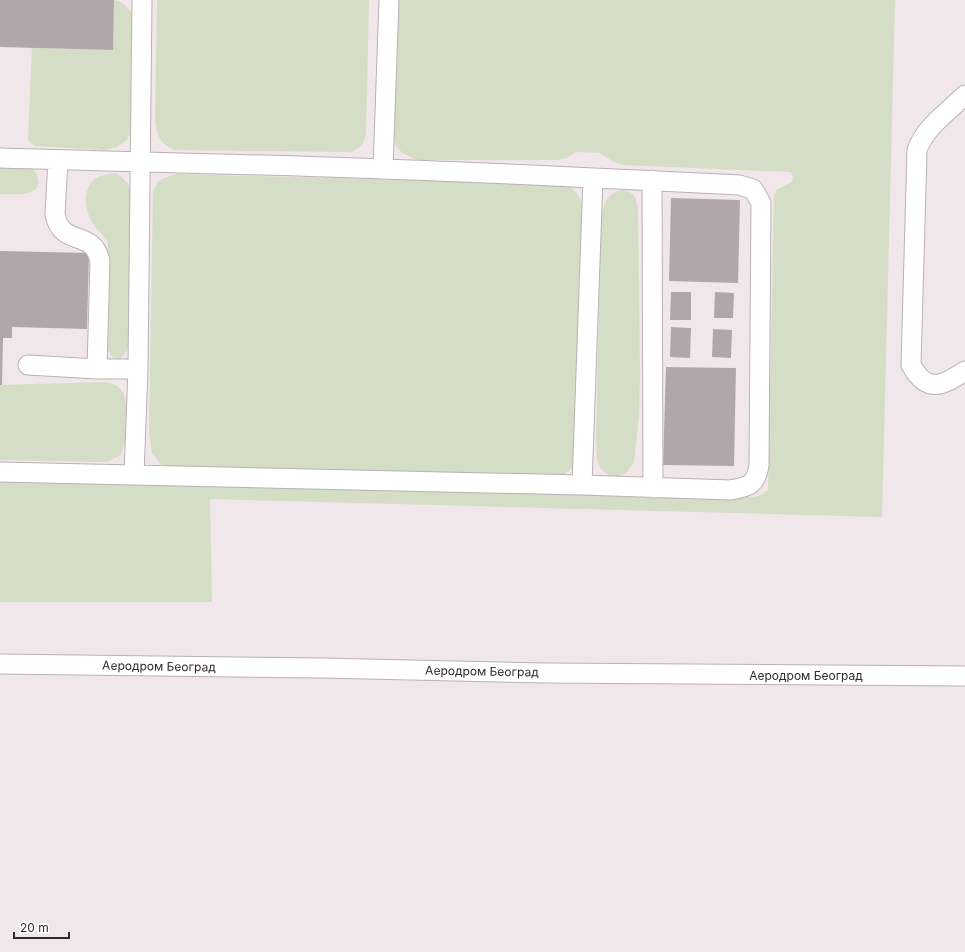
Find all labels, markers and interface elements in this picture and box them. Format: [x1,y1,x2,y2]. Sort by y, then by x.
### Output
street label: Аеродром Београд [102,658,216,674]
street label: Аеродром Београд [425,663,539,679]
street label: Аеродром Београд [749,668,863,683]
scale bar [14,914,69,940]
text: 20 m [20,920,49,935]

